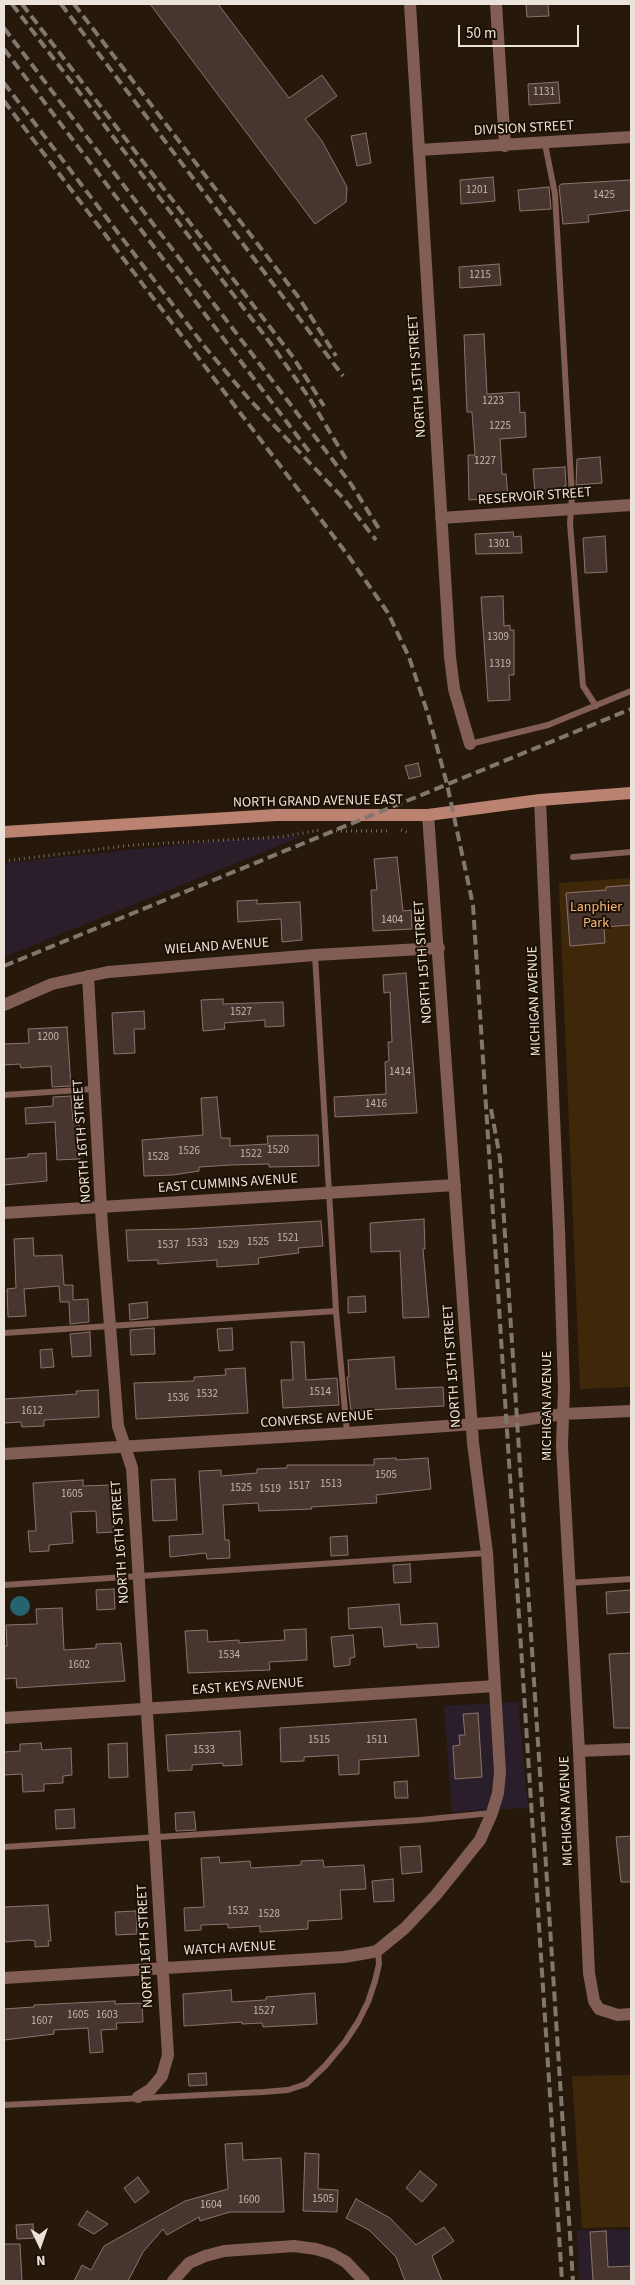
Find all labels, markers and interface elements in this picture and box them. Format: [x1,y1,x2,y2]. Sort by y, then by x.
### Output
scale bar [460,15,581,47]
text: 50 m [466,23,496,44]
house number: 1131 [533,86,555,100]
street label: DIVISION STREET [473,118,575,140]
house number: 1201 [466,184,488,198]
house number: 1425 [593,189,615,203]
house number: 1215 [469,269,491,283]
street label: NORTH 15TH STREET [405,314,431,438]
house number: 1223 [482,395,504,409]
house number: 1225 [489,420,511,434]
house number: 1227 [474,455,496,469]
street label: RESERVOIR STREET [478,485,592,509]
house number: 1301 [488,538,510,552]
house number: 1309 [487,631,509,645]
house number: 1319 [489,658,511,672]
street label: NORTH GRAND AVENUE EAST [233,792,403,812]
street label: NORTH 15TH STREET [411,900,437,1024]
park label: Lanphier Park [570,900,622,932]
house number: 1404 [381,914,403,928]
street label: WIELAND AVENUE [164,935,270,959]
street label: MICHIGAN AVENUE [525,946,545,1056]
house number: 1527 [230,1006,252,1020]
house number: 1200 [37,1031,59,1045]
house number: 1414 [389,1066,411,1080]
street label: NORTH 16TH STREET [70,1079,96,1203]
house number: 1416 [365,1098,387,1112]
house number: 1520 [267,1144,289,1158]
house number: 1526 [178,1145,200,1159]
house number: 1522 [240,1148,262,1162]
house number: 1528 [147,1151,169,1165]
street label: EAST CUMMINS AVENUE [158,1171,298,1197]
house number: 1521 [277,1232,299,1246]
house number: 1525 [247,1236,269,1250]
house number: 1533 [186,1237,208,1251]
house number: 1537 [157,1239,179,1253]
house number: 1529 [217,1239,239,1253]
street label: NORTH 15TH STREET [440,1304,466,1428]
street label: MICHIGAN AVENUE [540,1351,556,1461]
house number: 1514 [309,1386,331,1400]
house number: 1532 [196,1388,218,1402]
house number: 1536 [167,1392,189,1406]
house number: 1612 [21,1405,43,1419]
street label: CONVERSE AVENUE [260,1408,374,1432]
house number: 1505 [375,1469,397,1483]
house number: 1513 [320,1478,342,1492]
street label: NORTH 16TH STREET [108,1480,134,1604]
house number: 1517 [288,1480,310,1494]
house number: 1525 [230,1482,252,1496]
house number: 1519 [259,1483,281,1497]
house number: 1605 [61,1488,83,1502]
house number: 1534 [218,1649,240,1663]
house number: 1602 [68,1659,90,1673]
street label: EAST KEYS AVENUE [191,1675,305,1699]
house number: 1515 [308,1734,330,1748]
house number: 1511 [366,1734,388,1748]
house number: 1533 [193,1744,215,1758]
street label: MICHIGAN AVENUE [557,1756,577,1866]
street label: NORTH 16TH STREET [134,1884,158,2008]
house number: 1532 [227,1905,249,1919]
house number: 1528 [258,1908,280,1922]
street label: WATCH AVENUE [183,1938,277,1960]
house number: 1527 [253,2005,275,2019]
house number: 1605 [67,2009,89,2023]
house number: 1603 [96,2009,118,2023]
house number: 1607 [31,2015,53,2029]
house number: 1505 [312,2193,334,2207]
house number: 1600 [238,2194,260,2208]
house number: 1604 [200,2199,222,2213]
north arrow [15,2220,65,2270]
text: N [36,2250,46,2270]

